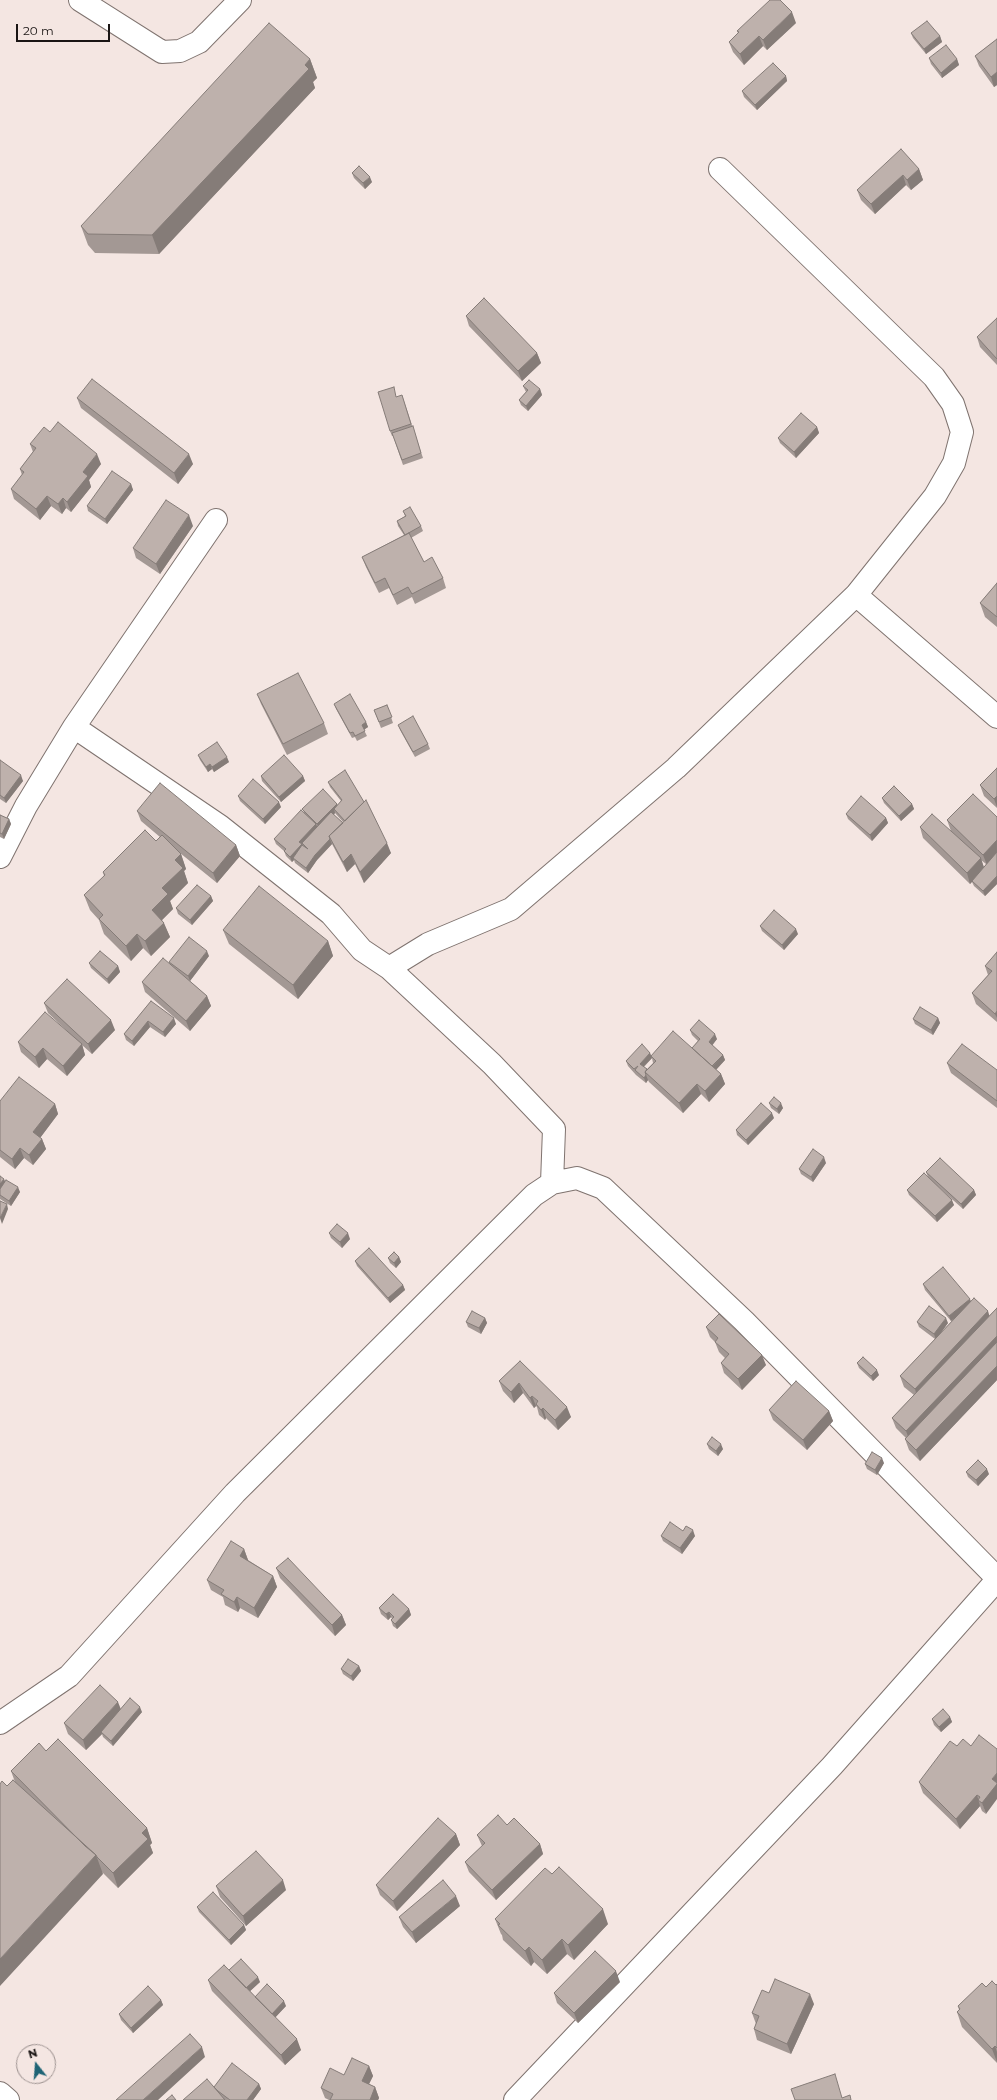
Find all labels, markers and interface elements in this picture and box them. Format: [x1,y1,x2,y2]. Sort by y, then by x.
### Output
scale bar [18,16,112,42]
text: 20 m [23,23,54,38]
north arrow [16,2044,56,2084]
text: N [26,2045,39,2061]

